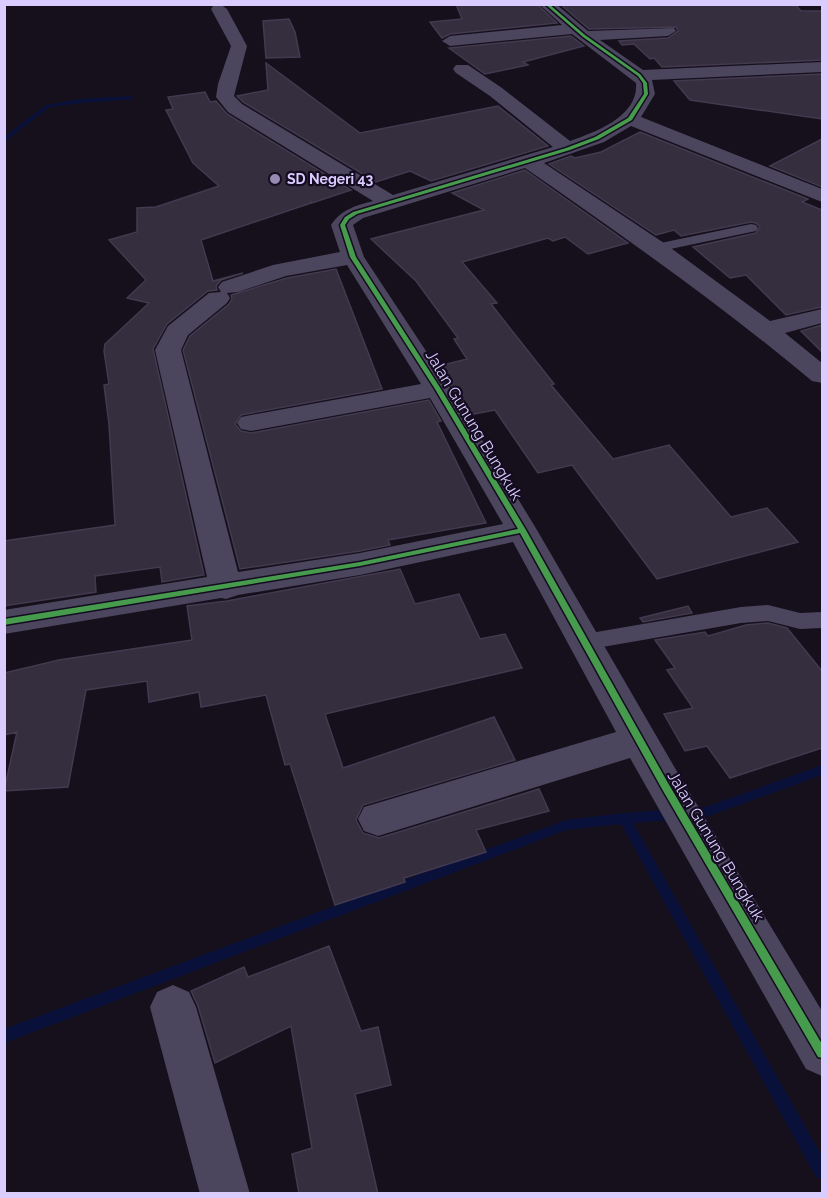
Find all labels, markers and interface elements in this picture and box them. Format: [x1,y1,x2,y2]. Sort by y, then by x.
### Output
place label: SD Negeri 43 [287,171,374,187]
marker: SD Negeri 43 [268,172,282,186]
street label: Jalan Gunung Bungkuk [422,347,527,504]
street label: Jalan Gunung Bungkuk [664,768,769,925]

